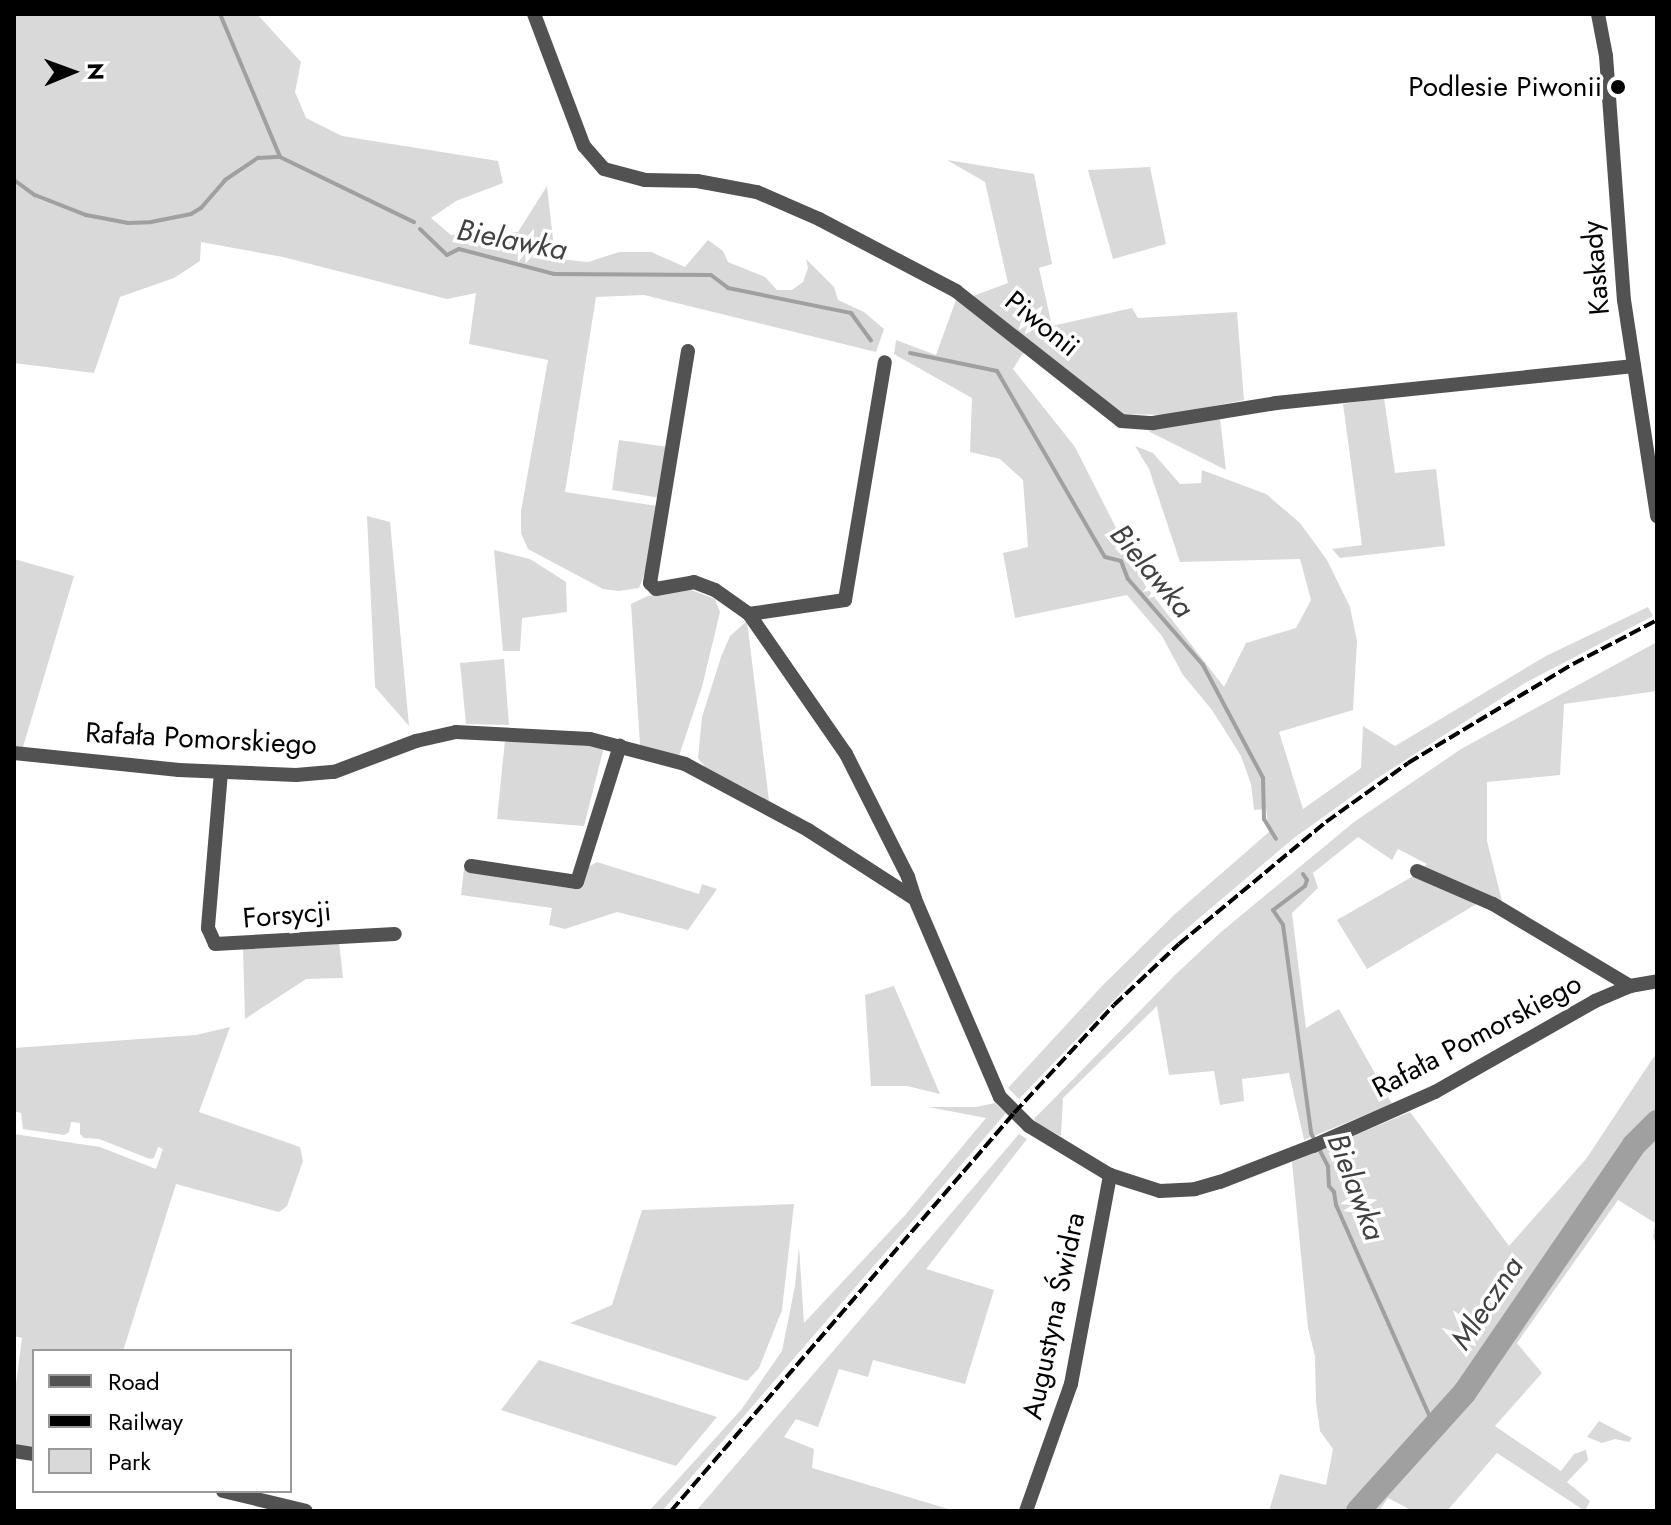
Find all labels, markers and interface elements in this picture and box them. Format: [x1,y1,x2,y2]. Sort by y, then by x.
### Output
north arrow [32,32,112,112]
text: N [80,63,112,81]
place label: Podlesie Piwonii [1408,70,1602,104]
marker: Podlesie Piwonii [1609,78,1627,96]
water label: Bielawka [454,212,570,268]
street label: Kaskady [1575,219,1617,317]
street label: Piwonii [998,284,1086,364]
water label: Bielawka [1102,517,1202,625]
street label: Rafała Pomorskiego [84,716,318,762]
street label: Forsycji [241,894,333,936]
street label: Rafała Pomorskiego [1367,967,1587,1105]
water label: Bielawka [1319,1129,1393,1245]
street label: Augustyna Świdra [1016,1209,1092,1423]
water label: Mleczna [1443,1250,1531,1356]
legend [32,1349,292,1493]
text: Road [108,1364,160,1399]
text: Railway [108,1404,183,1439]
text: Park [108,1444,151,1479]

